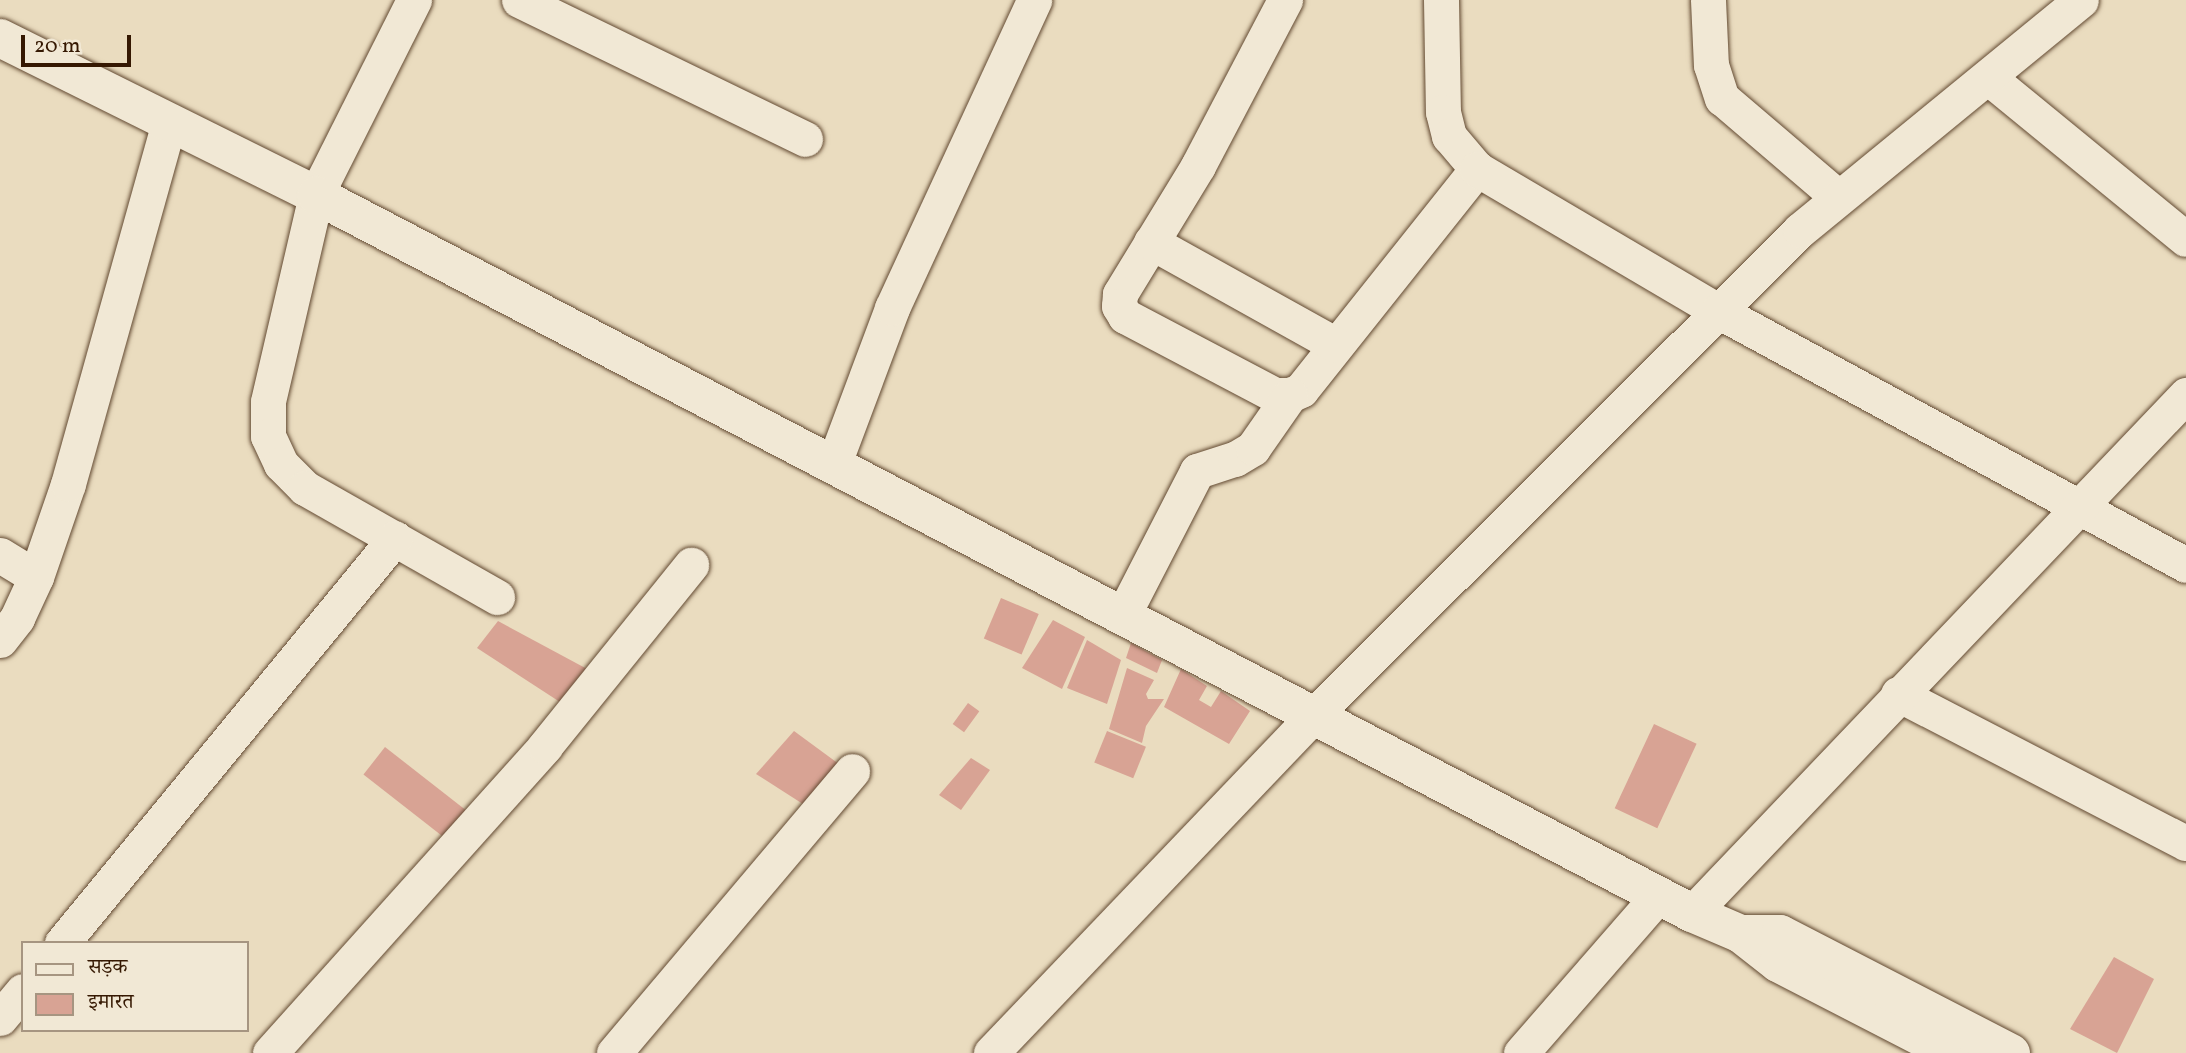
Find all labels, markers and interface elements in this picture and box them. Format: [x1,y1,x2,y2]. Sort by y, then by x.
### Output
scale bar [24,21,135,65]
text: 20 m [34,32,80,61]
legend [21,941,248,1032]
text: सड़क [88,953,127,982]
text: इमारत [88,988,134,1017]

